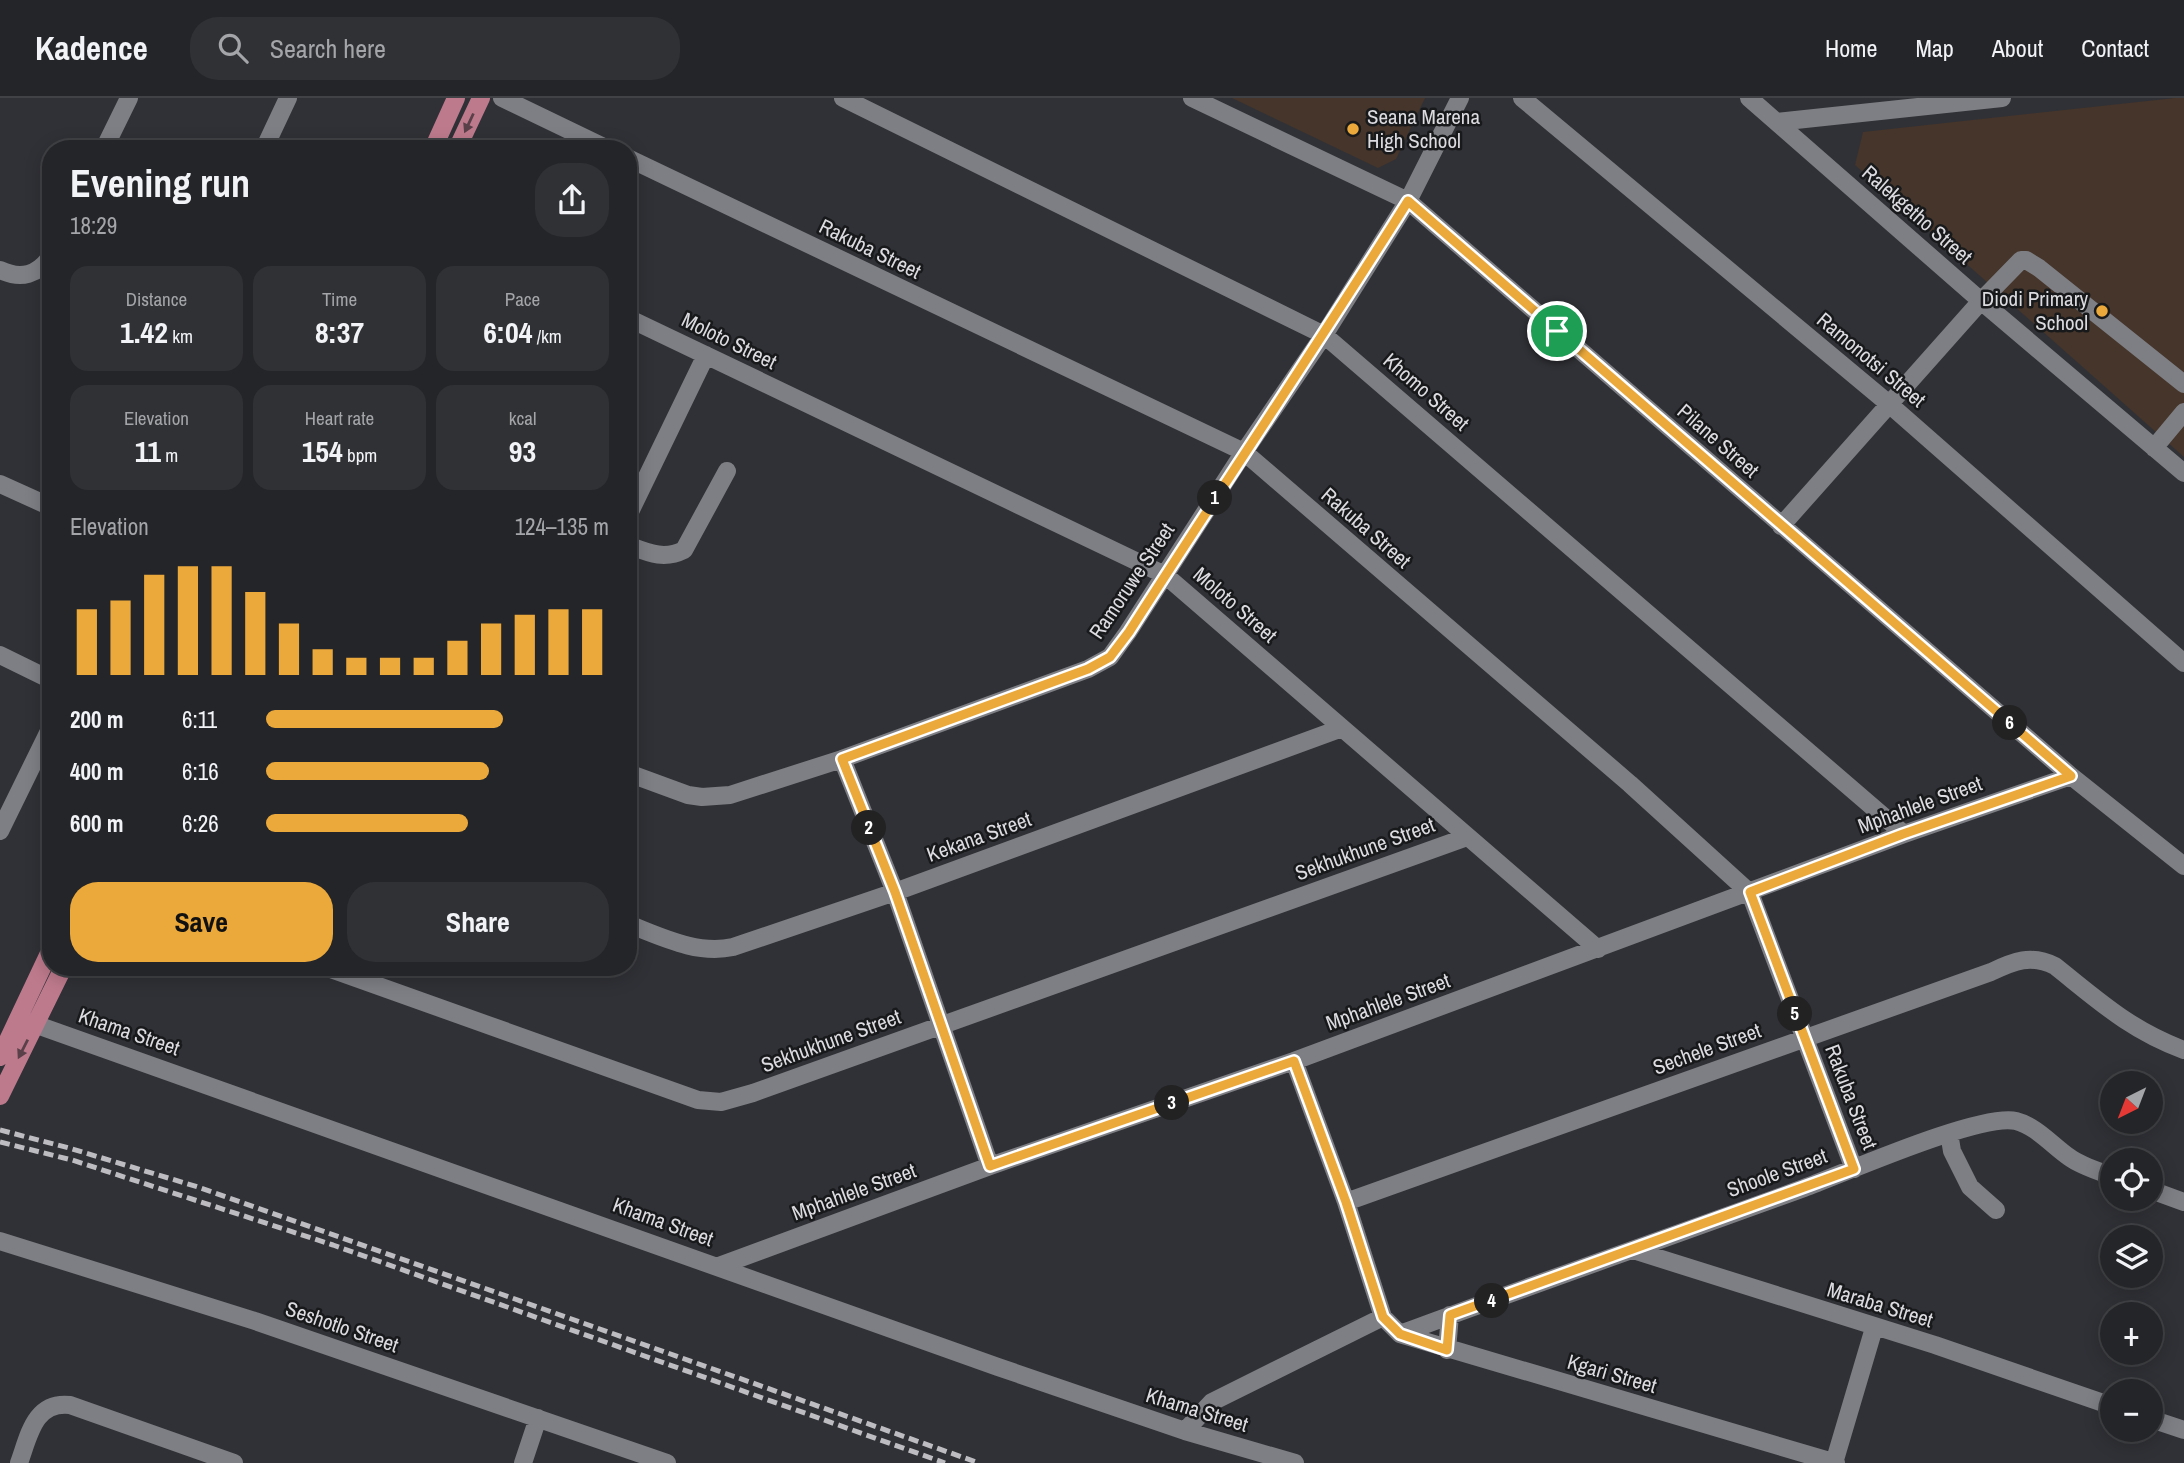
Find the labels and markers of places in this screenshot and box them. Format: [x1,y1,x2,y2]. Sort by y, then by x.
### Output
place label: Seana Marena High School [1367,102,1480,155]
marker: Seana Marena High School [1345,121,1361,137]
place label: Diodi Primary School [1982,284,2088,337]
pin [1527,301,1587,361]
marker: Diodi Primary School [2094,303,2110,319]
pin: 1 [1198,480,1232,516]
pin: 6 [1993,706,2028,740]
pin: 2 [852,810,886,846]
pin: 5 [1778,996,1812,1032]
pin: 3 [1154,1086,1190,1121]
pin: 4 [1474,1284,1510,1318]

